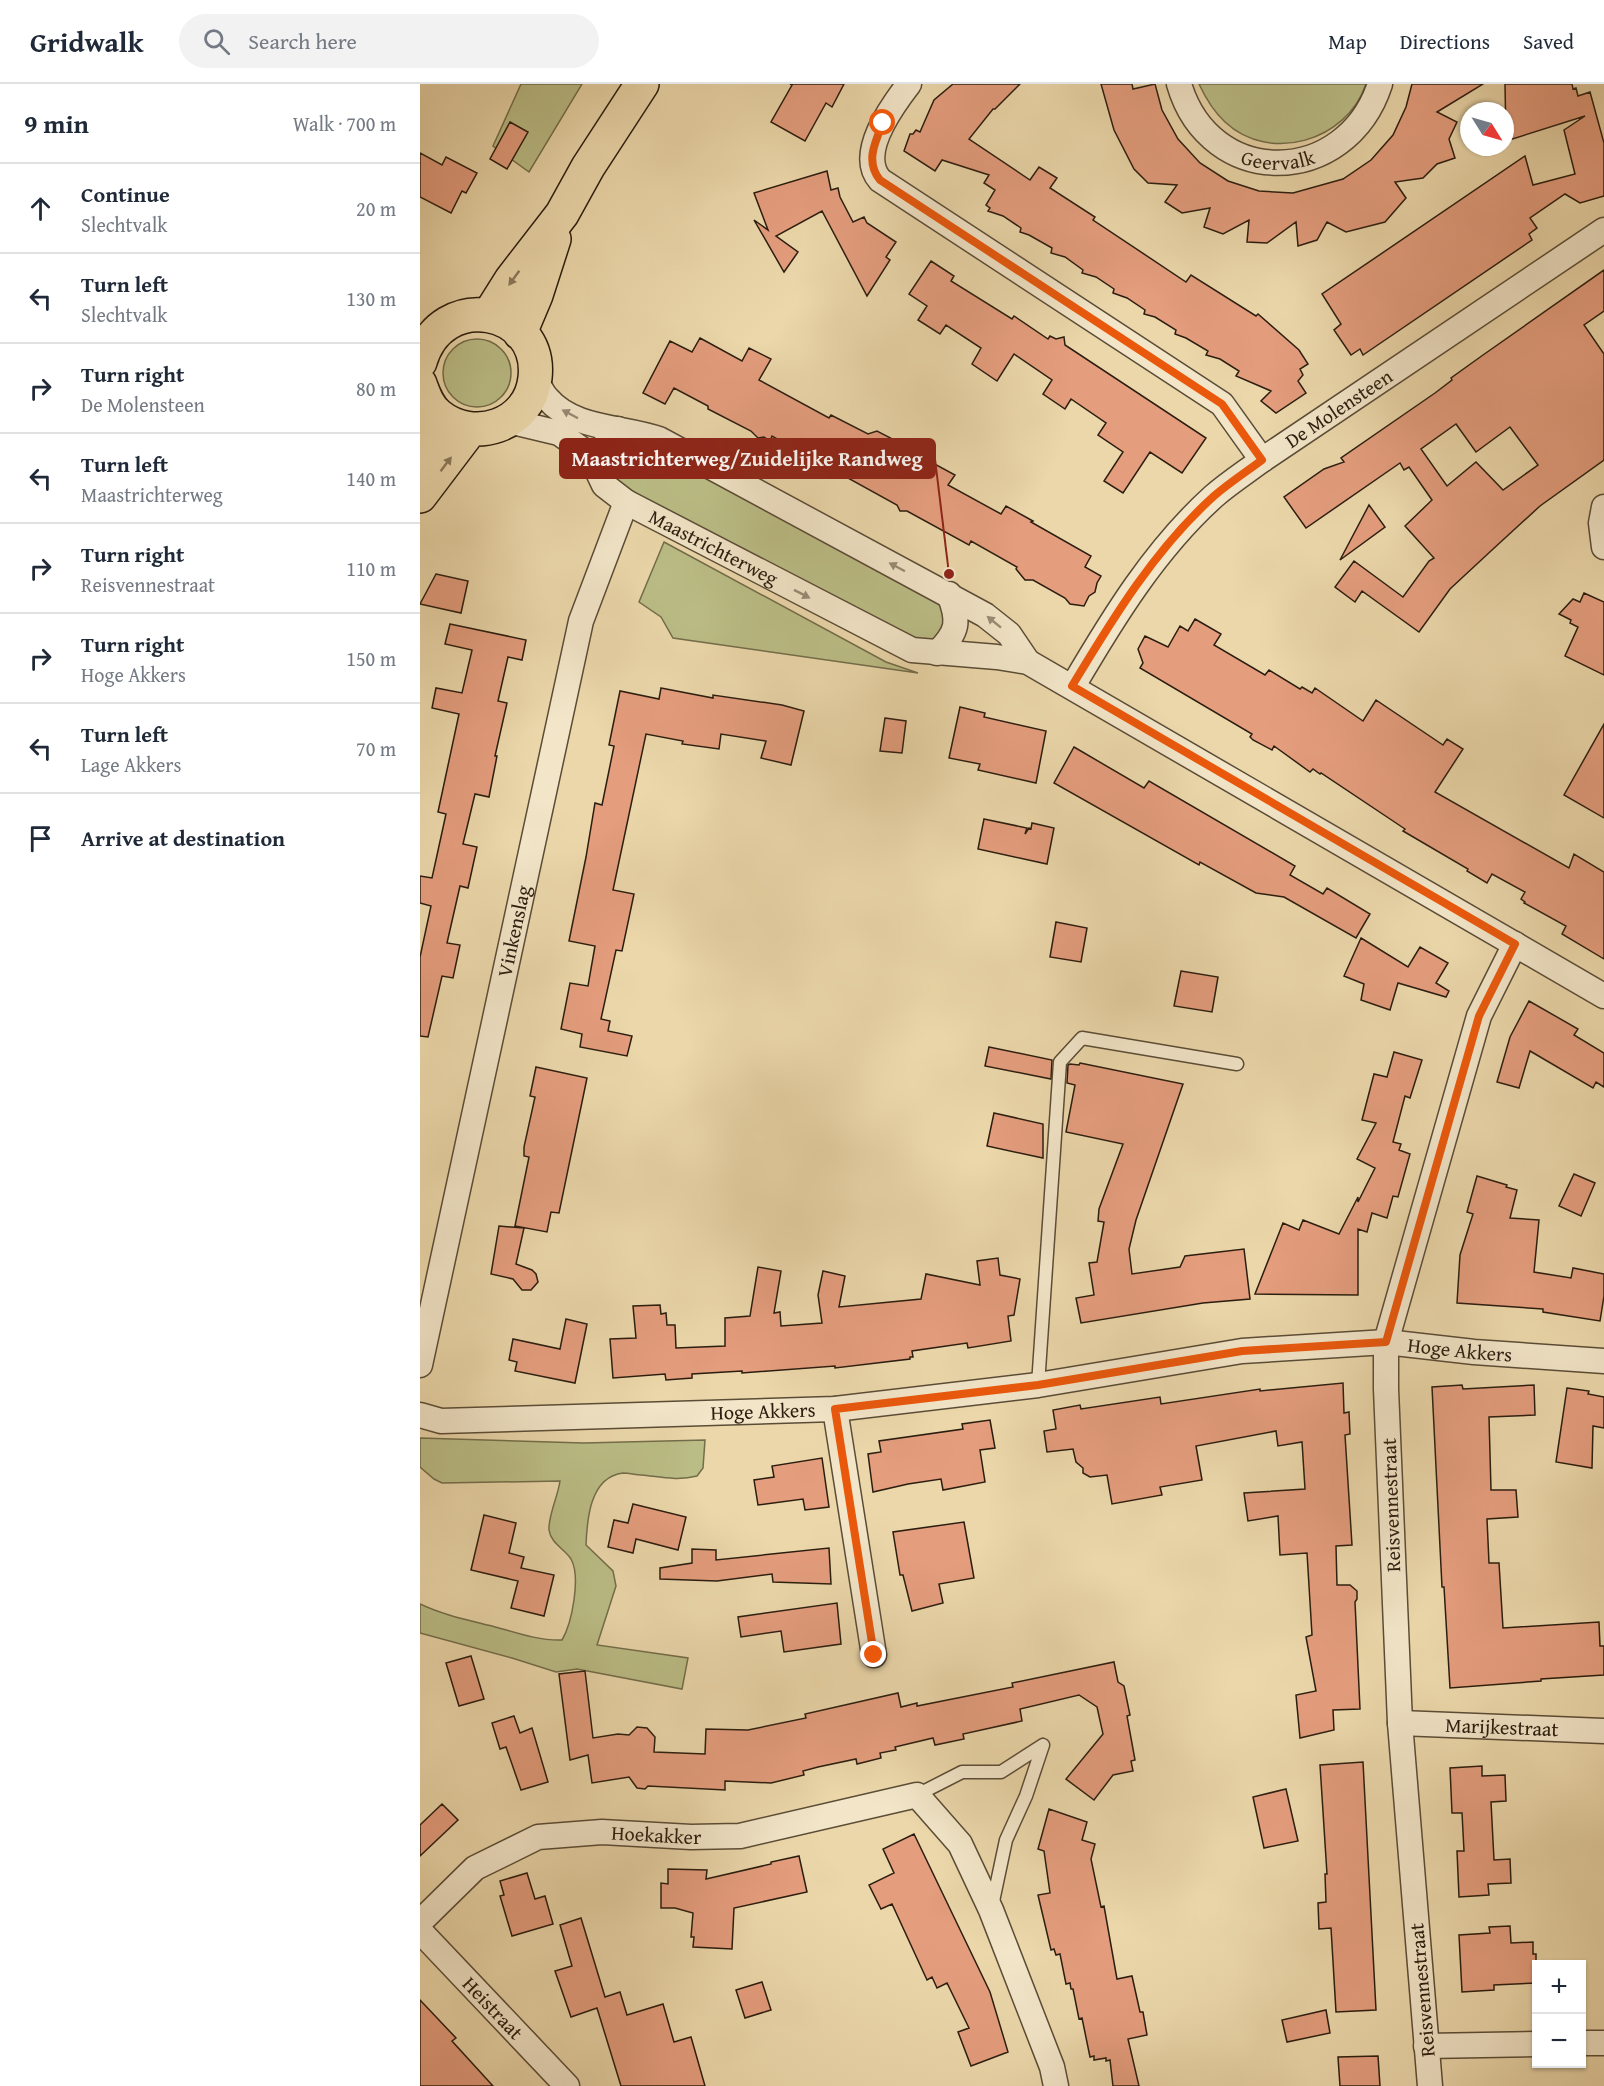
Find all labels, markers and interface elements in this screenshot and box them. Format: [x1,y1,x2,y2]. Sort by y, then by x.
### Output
search box [179,14,599,68]
text: Gridwalk [30,21,143,62]
icon: search [200,25,233,58]
text: Search here [248,25,357,57]
text: Map [1328,26,1367,57]
text: Directions [1400,26,1490,57]
text: Saved [1523,26,1574,57]
north arrow [1460,102,1514,156]
text: 9 min [24,104,89,143]
text: Walk · 700 m [293,109,396,138]
route start [869,109,895,135]
street label: Geervalk [1238,142,1319,177]
text: Continue [81,178,170,210]
icon: ahead [24,192,57,225]
text: 20 m [356,194,396,223]
text: Slechtvalk [81,210,167,239]
text: Turn left [81,268,168,300]
one-way arrow [508,269,520,285]
icon: left [24,282,57,315]
text: 130 m [346,284,396,313]
text: Slechtvalk [81,300,167,329]
text: Turn right [81,358,184,390]
street label: De Molensteen [1279,361,1398,455]
icon: right [24,372,57,405]
text: 80 m [356,374,396,403]
text: De Molensteen [81,390,205,419]
one-way arrow [561,409,578,419]
callout: Maastrichterweg/Zuidelijke Randweg [560,439,935,478]
text: Maastrichterweg/Zuidelijke Randweg [571,443,924,474]
text: Turn left [81,448,168,480]
one-way arrow [439,456,451,471]
icon: left [24,462,57,495]
text: 140 m [346,464,396,493]
text: Maastrichterweg [81,480,223,509]
street label: Maastrichterweg [644,501,784,592]
text: Turn right [81,538,184,570]
icon: right [24,552,57,585]
text: 110 m [346,554,396,583]
one-way arrow [889,562,906,572]
text: Reisvennestraat [81,570,215,599]
one-way arrow [794,589,811,598]
one-way arrow [986,615,1002,628]
text: Turn right [81,628,184,660]
icon: right [24,642,57,675]
text: 150 m [346,644,396,673]
text: Hoge Akkers [81,660,186,689]
text: Turn left [81,718,168,750]
icon: left [24,732,57,765]
text: 70 m [356,734,396,763]
text: Lage Akkers [81,750,182,779]
icon: arrive [24,822,57,855]
text: Arrive at destination [81,822,285,854]
street label: Vinkenslag [489,882,537,980]
street label: Hoge Akkers [1406,1330,1513,1369]
street label: Hoge Akkers [710,1395,816,1427]
street label: Reisvennestraat [1374,1437,1407,1573]
route end [860,1641,886,1667]
street label: Marijkestraat [1445,1710,1559,1743]
street label: Hoekakker [611,1818,702,1851]
street label: Reisvennestraat [1401,1922,1442,2058]
map controls [1532,1960,1586,2068]
button: + [1532,1960,1586,2014]
street label: Heistraat [456,1970,530,2046]
button: − [1532,2014,1586,2068]

